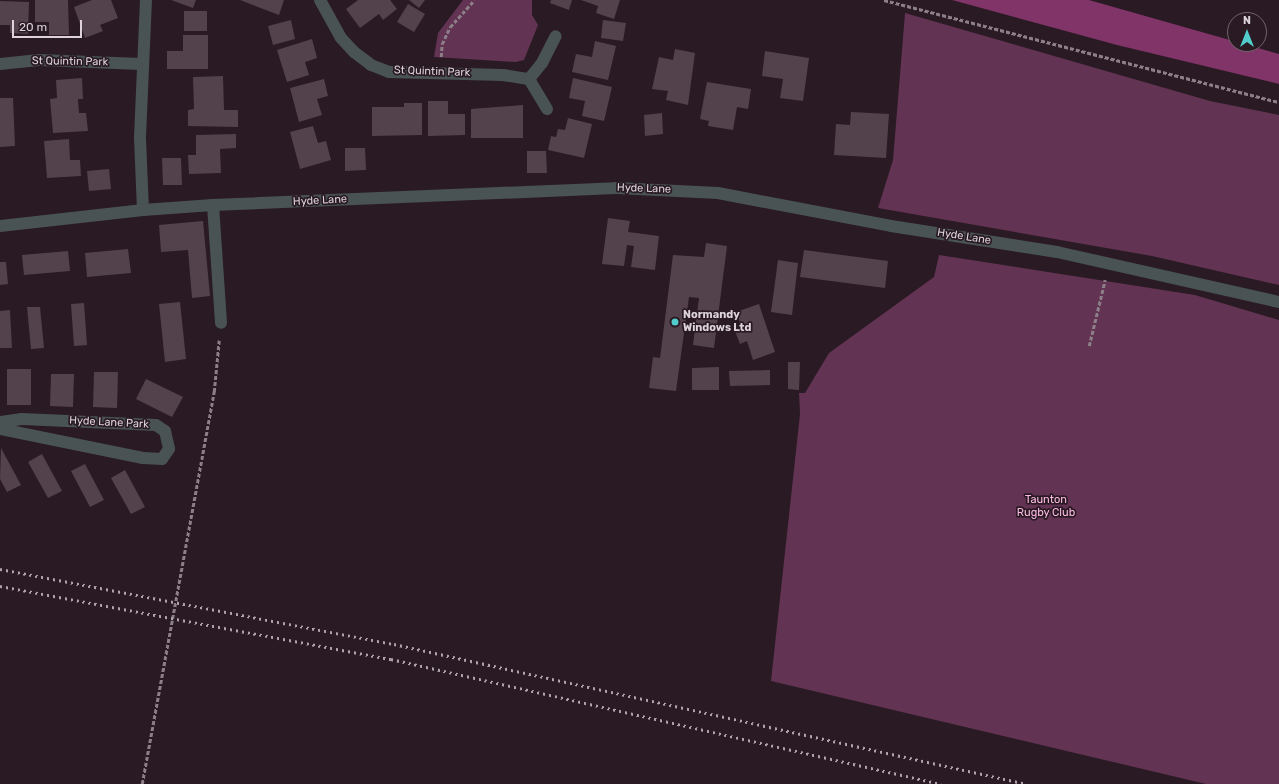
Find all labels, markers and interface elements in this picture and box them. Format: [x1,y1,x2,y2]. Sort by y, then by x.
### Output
scale bar [14,12,84,38]
north arrow [1227,12,1267,52]
text: N [1243,14,1251,27]
text: 20 m [19,20,47,34]
street label: St Quintin Park [32,55,108,69]
street label: St Quintin Park [394,64,470,80]
street label: Hyde Lane [617,181,671,197]
street label: Hyde Lane [293,193,347,209]
street label: Hyde Lane [936,226,992,248]
place label: Normandy Windows Ltd [683,309,751,335]
marker: Normandy Windows Ltd [670,317,680,327]
street label: Hyde Lane Park [69,414,149,432]
park label: Taunton Rugby Club [1017,494,1075,520]

